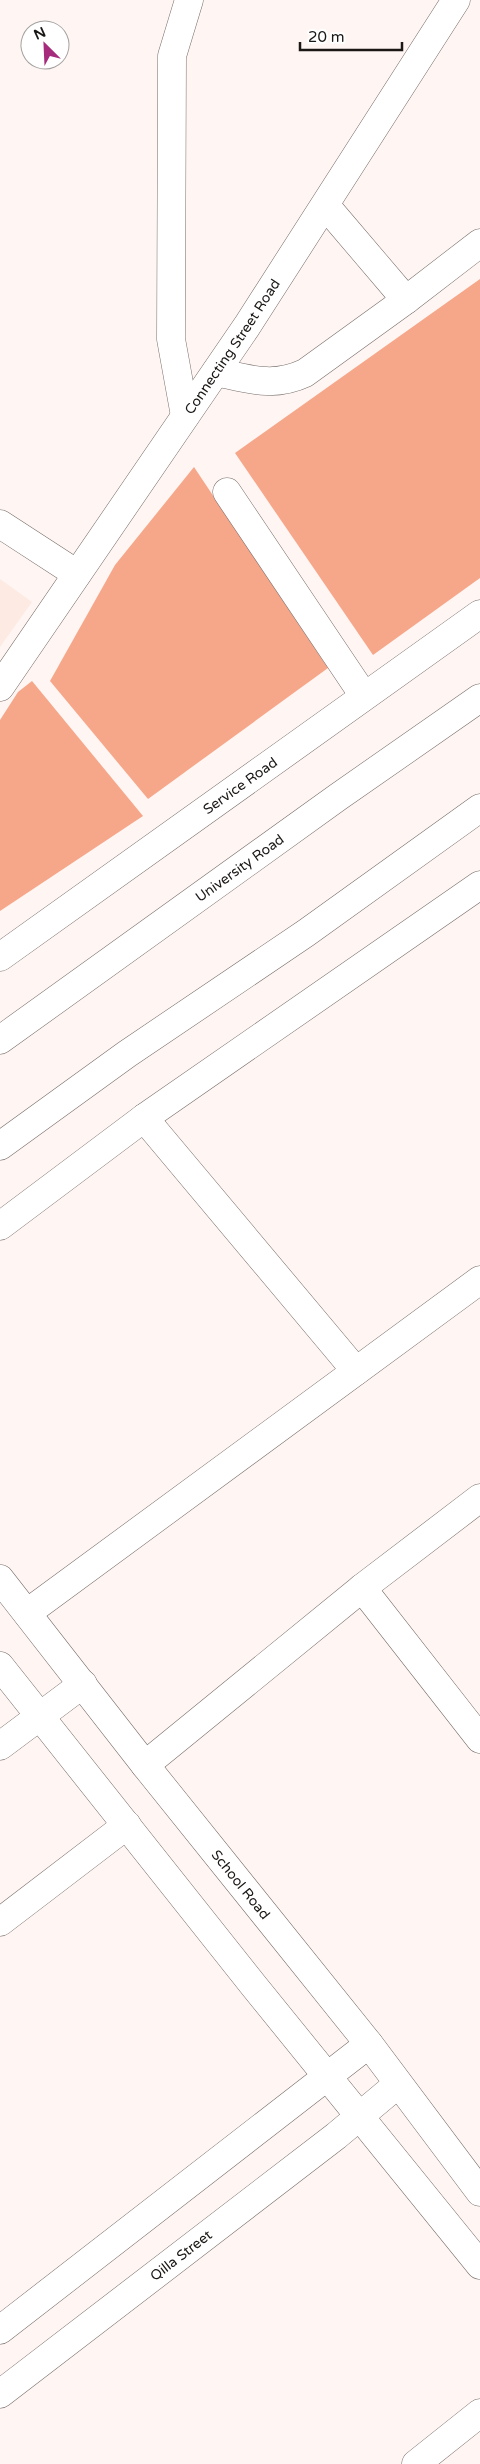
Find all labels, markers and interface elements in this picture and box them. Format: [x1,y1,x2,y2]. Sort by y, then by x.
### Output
north arrow [20,20,70,70]
scale bar [300,20,402,52]
text: N [31,24,49,44]
text: 20 m [308,28,345,46]
street label: Connecting Street Road [181,276,284,418]
street label: Service Road [200,754,281,818]
street label: University Road [192,831,287,906]
street label: School Road [208,1847,273,1923]
street label: Qilla Street [147,2226,216,2285]

